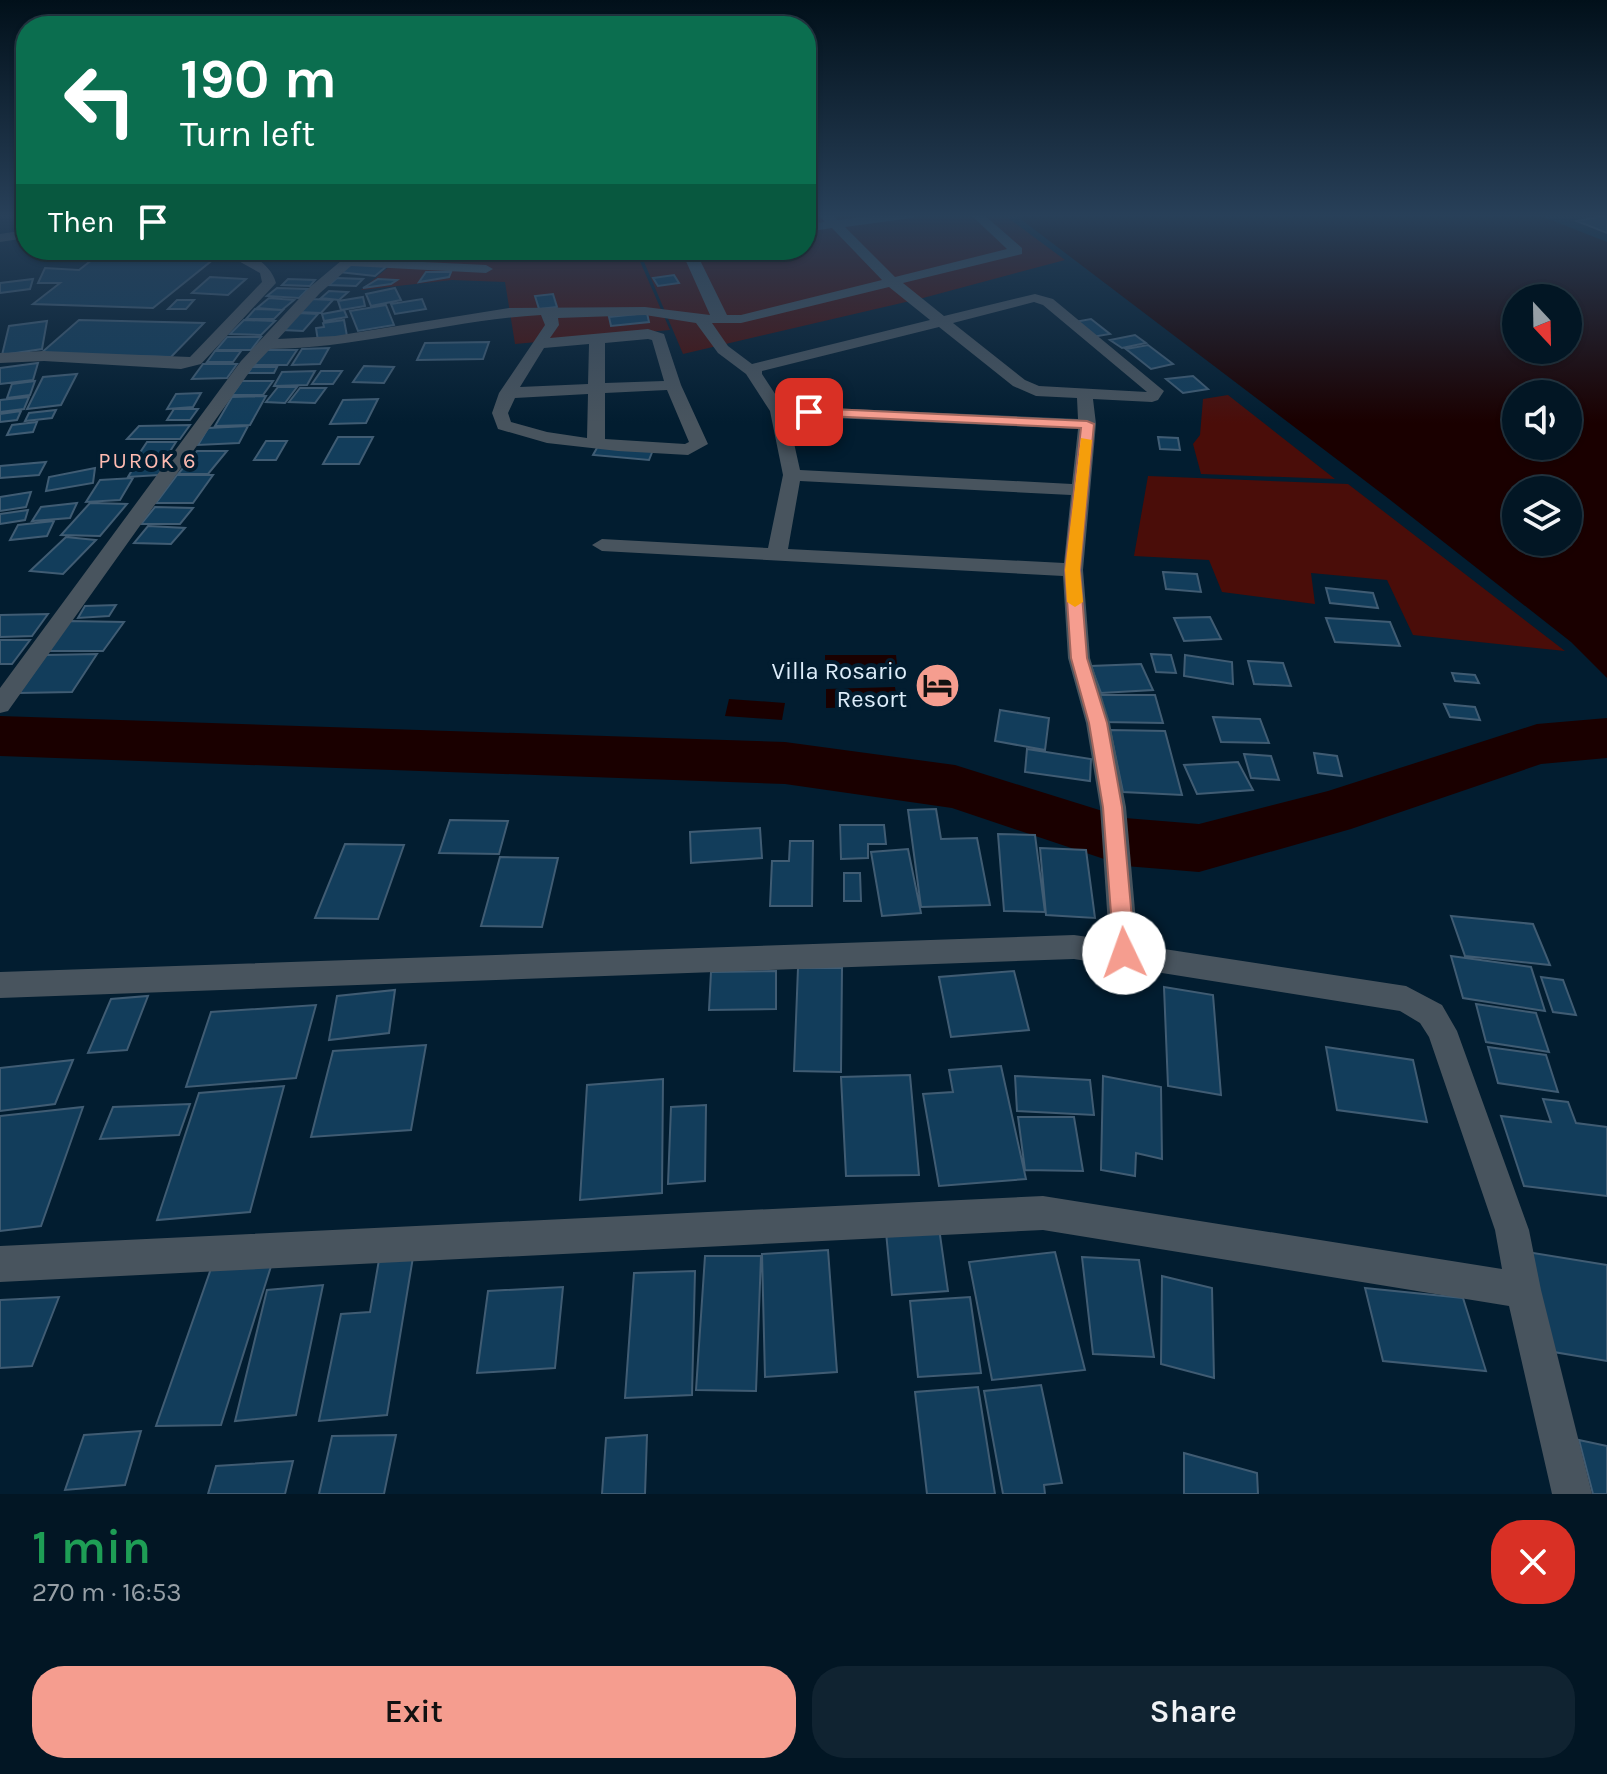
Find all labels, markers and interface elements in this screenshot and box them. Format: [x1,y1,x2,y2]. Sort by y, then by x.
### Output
text: 190 m [180,46,337,111]
icon: left [48,48,152,152]
text: Turn left [180,113,315,155]
icon: arrive [131,200,175,244]
text: Then [48,204,115,240]
north arrow [1502,284,1582,364]
map controls [1502,284,1582,556]
pin [775,378,843,446]
button: sound [1502,380,1582,460]
icon: arrive [787,390,831,434]
district label: PUROK 6 [98,448,198,474]
button: layers [1502,476,1582,556]
place label: Villa Rosario Resort [771,657,907,713]
hotel icon: Villa Rosario Resort [914,661,962,709]
position arrow [1082,911,1166,995]
text: 1 min [32,1519,151,1575]
button: close [1491,1520,1575,1604]
text: 270 m · 16:53 [32,1577,182,1608]
button: Exit [32,1666,796,1758]
button: Share [812,1666,1575,1758]

